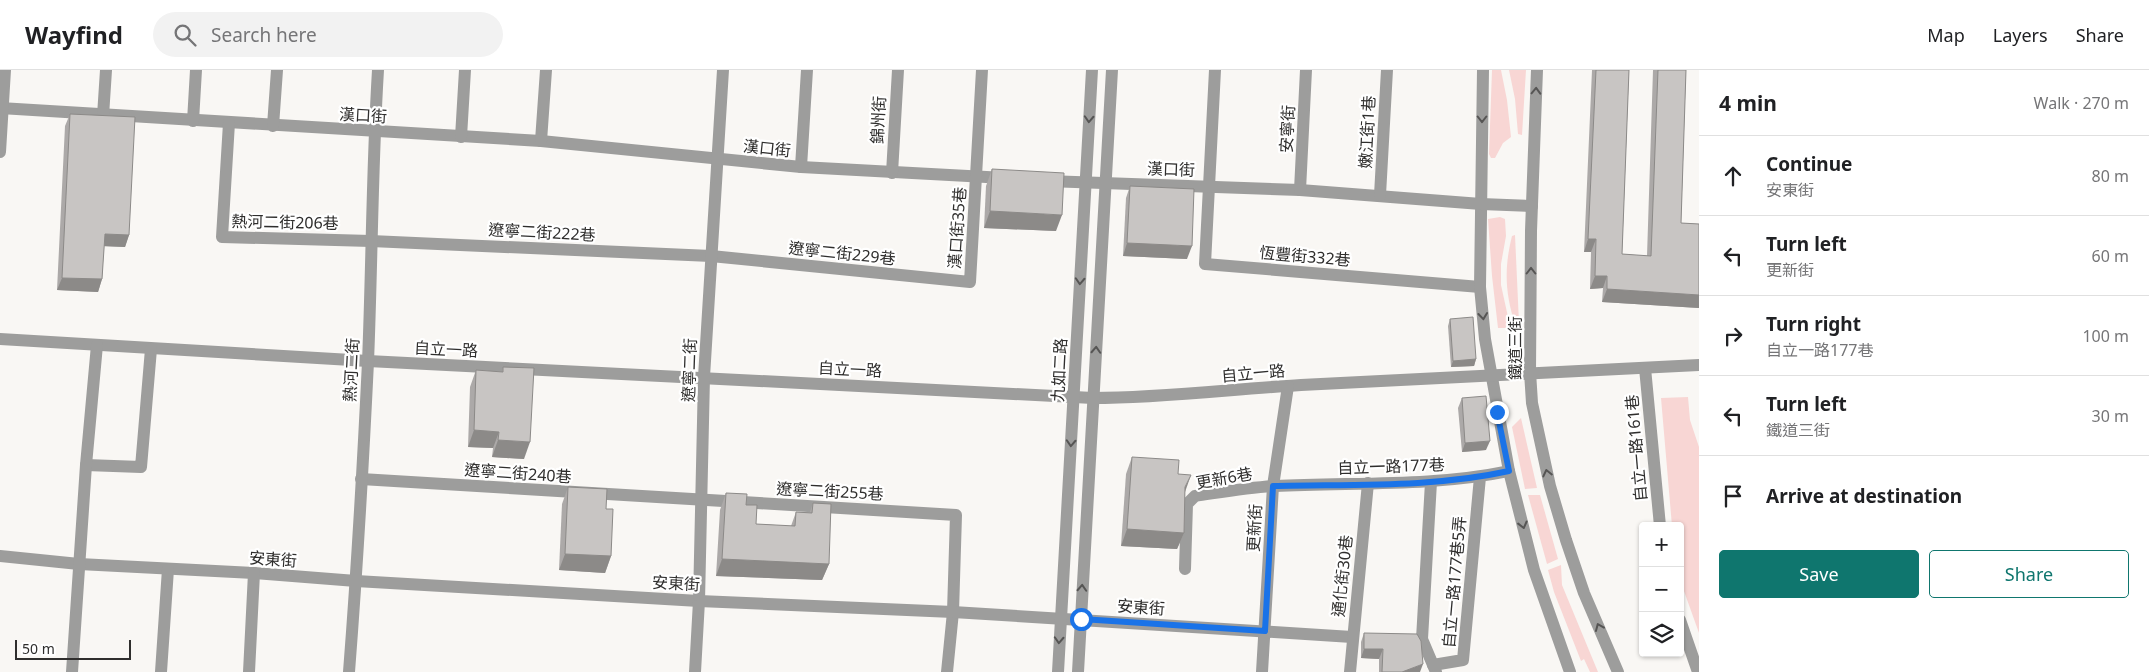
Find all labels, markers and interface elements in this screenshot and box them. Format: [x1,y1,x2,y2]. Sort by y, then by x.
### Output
search box [153,12,503,57]
text: Wayfind [25,18,123,51]
icon: search [171,21,199,49]
text: Search here [211,22,317,48]
text: Map [1927,23,1965,47]
text: Layers [1993,23,2048,47]
text: Share [2076,23,2124,47]
one-way arrow [1531,87,1541,94]
text: 4 min [1719,89,1777,117]
text: Walk · 270 m [2034,92,2129,114]
street label: 錦州街 [866,95,890,145]
street label: 嫩江街1巷 [1354,95,1380,169]
street label: 漢口街 [338,103,388,127]
street label: 安寧街 [1275,104,1299,154]
one-way arrow [1084,115,1095,123]
one-way arrow [1477,115,1487,123]
street label: 漢口街 [742,135,792,161]
text: Continue [1766,151,1852,177]
street label: 漢口街 [1147,157,1195,181]
icon: ahead [1719,162,1747,190]
text: 80 m [2092,165,2129,187]
text: 安東街 [1766,179,1814,201]
street label: 漢口街35巷 [943,186,971,270]
street label: 熱河二街206巷 [231,210,339,234]
street label: 遼寧二街222巷 [488,218,596,246]
text: Turn left [1766,231,1847,257]
street label: 遼寧二街229巷 [787,236,897,270]
street label: 恆豐街332巷 [1258,241,1352,271]
icon: left [1719,242,1747,270]
text: 60 m [2092,245,2129,267]
text: 更新街 [1766,259,1814,281]
one-way arrow [1526,267,1536,274]
one-way arrow [1075,277,1086,285]
text: Turn right [1766,311,1861,337]
one-way arrow [1477,312,1488,320]
street label: 鐵道三街 [1504,316,1526,380]
icon: right [1719,322,1747,350]
text: 100 m [2082,325,2129,347]
street label: 自立一路 [413,336,479,362]
street label: 熱河二街 [338,337,364,403]
street label: 九如二路 [1046,337,1072,403]
street label: 遼寧二街 [677,338,701,402]
text: 自立一路177巷 [1766,339,1873,361]
one-way arrow [1090,345,1101,353]
street label: 自立一路 [817,356,883,382]
street label: 自立一路 [1220,359,1286,387]
text: Turn left [1766,391,1847,417]
street label: 自立一路161巷 [1620,394,1652,502]
route end [1486,401,1509,424]
icon: left [1719,402,1747,430]
text: 30 m [2092,405,2129,427]
text: 鐵道三街 [1766,419,1830,441]
one-way arrow [1066,439,1077,447]
street label: 自立一路177巷 [1337,453,1445,479]
street label: 遼寧二街240巷 [464,458,572,488]
street label: 更新6巷 [1194,462,1254,494]
one-way arrow [1542,469,1553,478]
street label: 遼寧二街255巷 [776,477,884,505]
icon: arrive [1719,482,1747,510]
text: Arrive at destination [1766,483,1962,509]
street label: 更新街 [1242,503,1266,553]
street label: 自立一路177巷5弄 [1437,515,1471,649]
one-way arrow [1517,520,1527,528]
map controls [1639,522,1684,657]
button: + [1639,522,1684,567]
street label: 通化街30巷 [1327,534,1357,618]
street label: 安東街 [248,546,298,572]
button: Save [1719,550,1919,598]
button: Share [1929,550,2129,598]
button: − [1639,567,1684,612]
street label: 安東街 [651,571,701,595]
one-way arrow [1077,584,1088,592]
street label: 安東街 [1116,594,1166,620]
route start [1070,608,1093,631]
button: layers [1639,612,1684,657]
one-way arrow [1594,623,1605,632]
scale bar [15,637,131,660]
one-way arrow [1054,637,1065,645]
text: 50 m [22,639,55,658]

